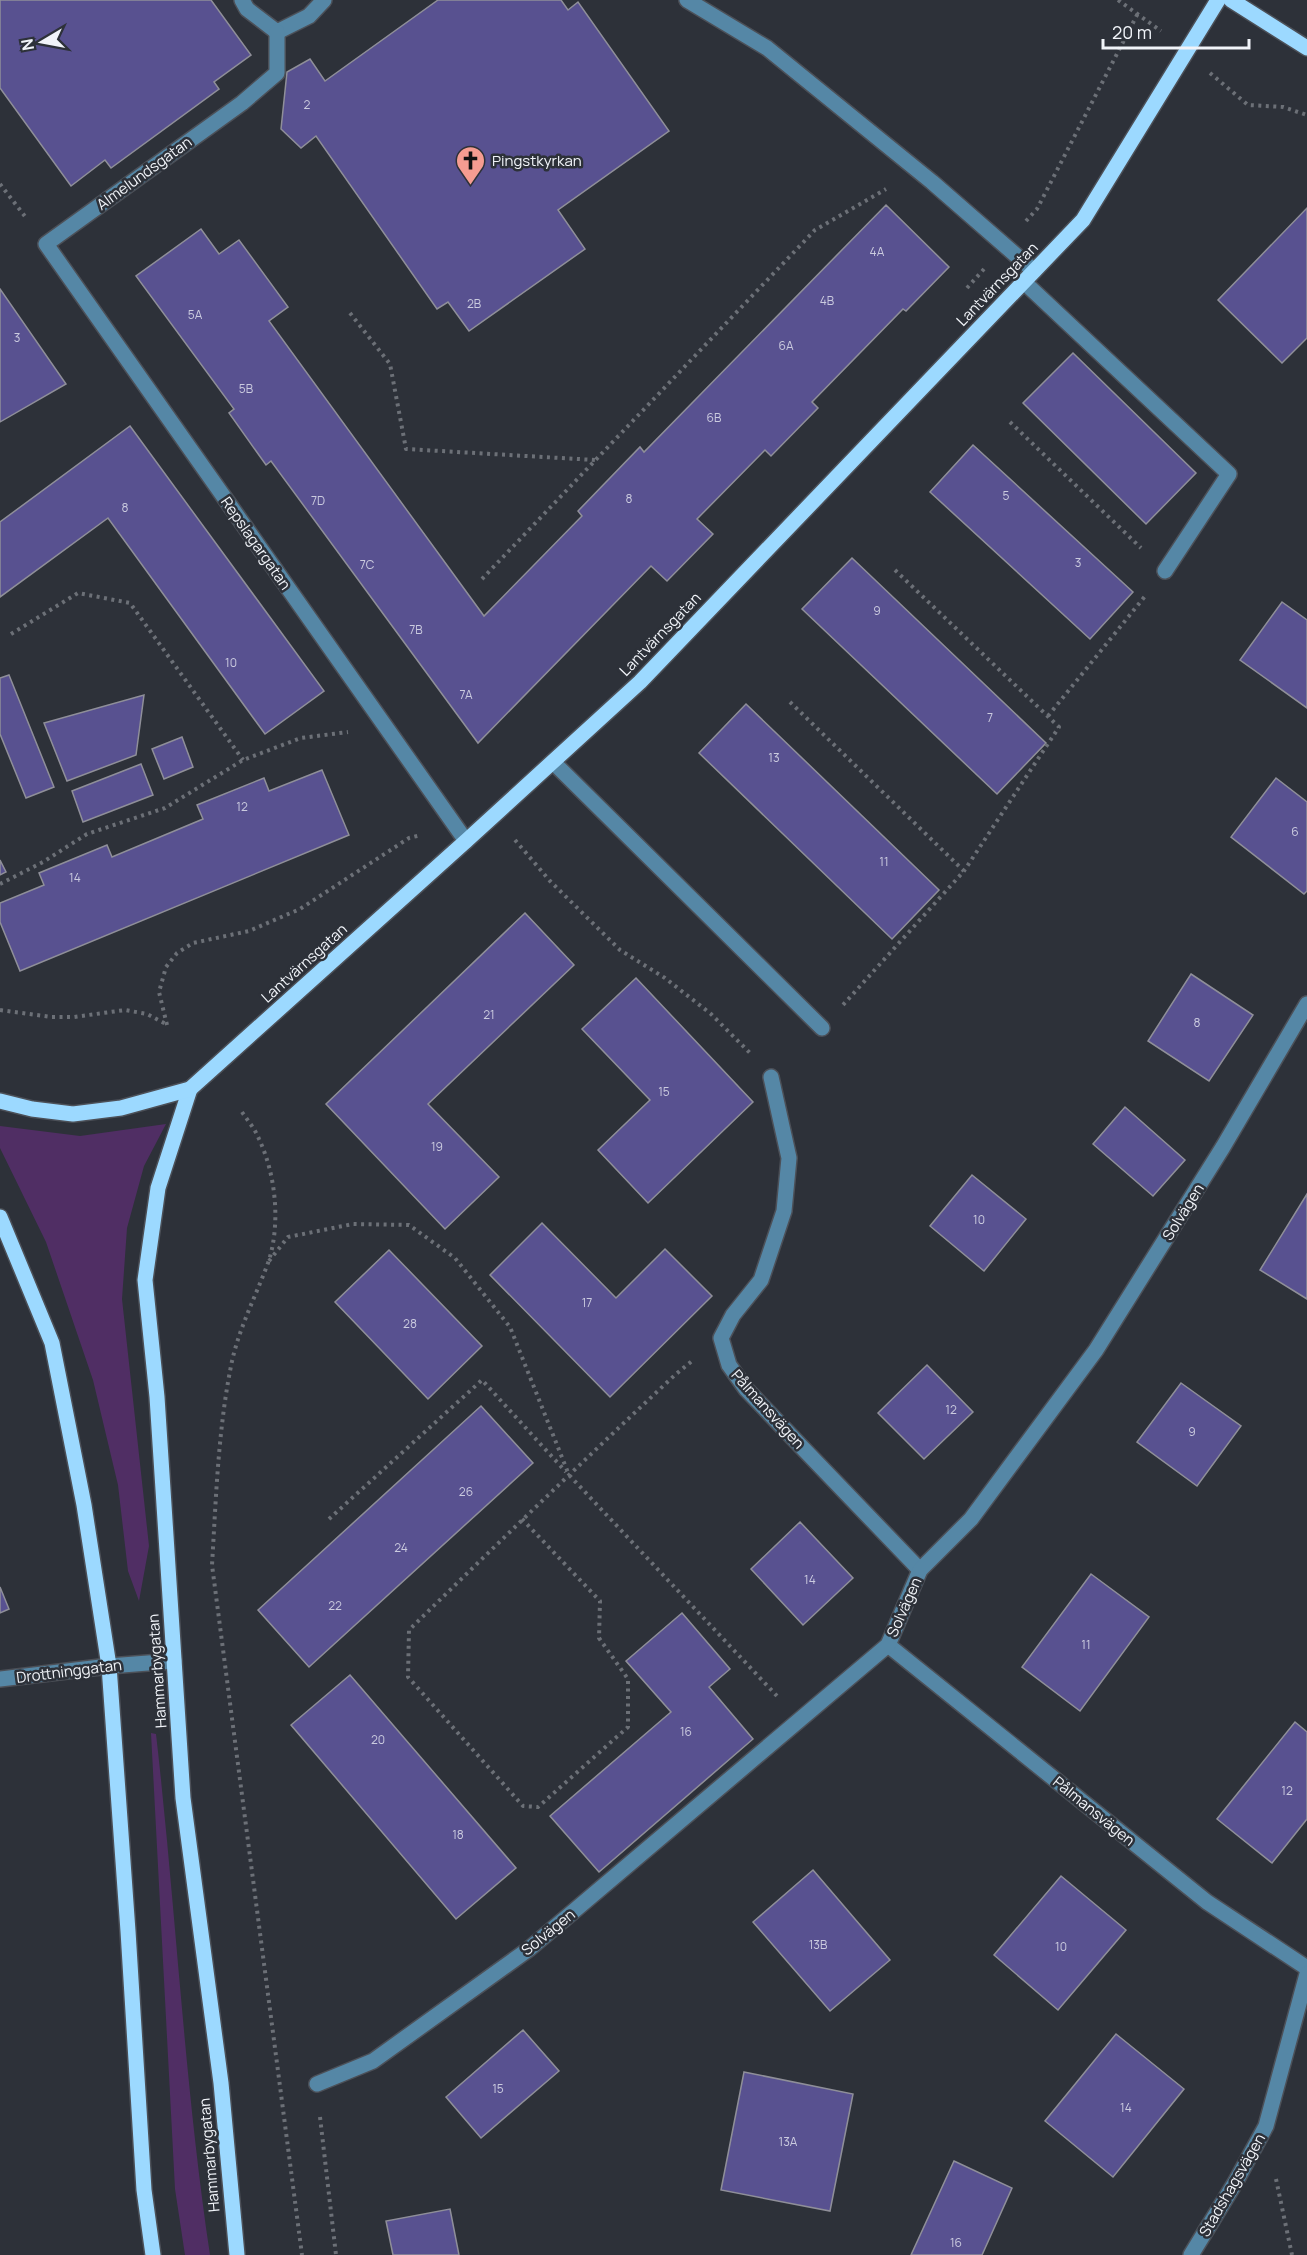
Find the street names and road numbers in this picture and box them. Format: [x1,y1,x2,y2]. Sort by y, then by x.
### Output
street label: Almelundsgatan [92,131,196,215]
street label: Lantvärnsgatan [952,237,1042,331]
street label: Repslagargatan [216,492,296,594]
street label: Lantvärnsgatan [615,587,705,681]
street label: Lantvärnsgatan [256,919,352,1007]
street label: Solvägen [1157,1179,1209,1244]
street label: Pålmansvägen [727,1365,809,1453]
street label: Solvägen [882,1574,927,1640]
street label: Hammarbygatan [143,1613,171,1729]
street label: Drottninggatan [15,1654,123,1688]
street label: Pålmansvägen [1049,1771,1140,1851]
street label: Solvägen [517,1904,579,1960]
street label: Hammarbygatan [194,2097,224,2213]
street label: Stadshagsvägen [1194,2129,1270,2240]

